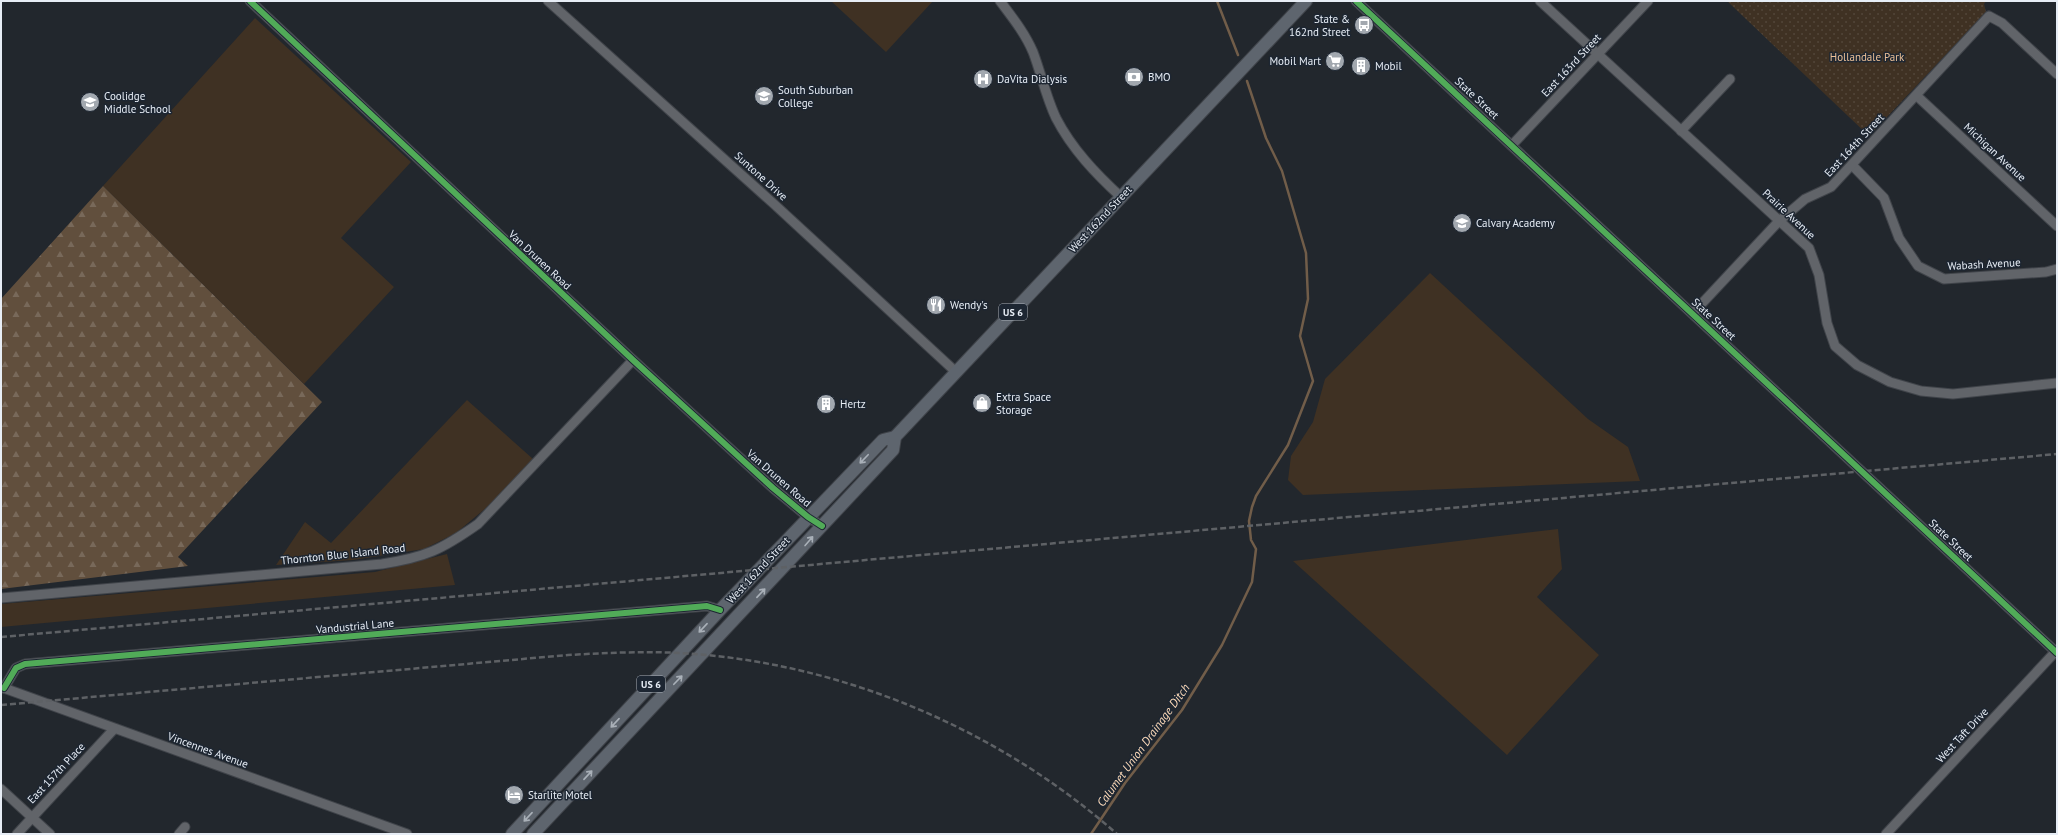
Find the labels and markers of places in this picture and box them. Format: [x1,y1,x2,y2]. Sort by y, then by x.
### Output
place label: State & 162nd Street [1289,12,1350,39]
bus stop icon: State & 162nd Street [1353,14,1375,36]
supermarket icon: Mobil Mart [1324,50,1346,72]
place label: Mobil Mart [1269,54,1321,68]
building icon: Mobil [1350,55,1372,77]
place label: Mobil [1375,59,1402,73]
bank icon: BMO [1123,66,1145,88]
hospital icon: DaVita Dialysis [972,68,994,90]
place label: BMO [1148,70,1171,84]
place label: DaVita Dialysis [997,72,1067,86]
place label: South Suburban College [778,83,853,110]
school or university icon: South Suburban College [753,85,775,107]
place label: Coolidge Middle School [104,89,172,116]
school or university icon: Coolidge Middle School [79,91,101,113]
school or university icon: Calvary Academy [1451,212,1473,234]
place label: Calvary Academy [1476,216,1556,230]
restaurant icon: Wendy's [925,294,947,316]
place label: Wendy's [950,298,988,312]
place label: Extra Space Storage [996,390,1051,417]
shop icon: Extra Space Storage [971,392,993,414]
building icon: Hertz [815,393,837,415]
place label: Hertz [840,397,866,411]
hotel icon: Starlite Motel [503,784,525,806]
place label: Starlite Motel [528,788,593,802]

